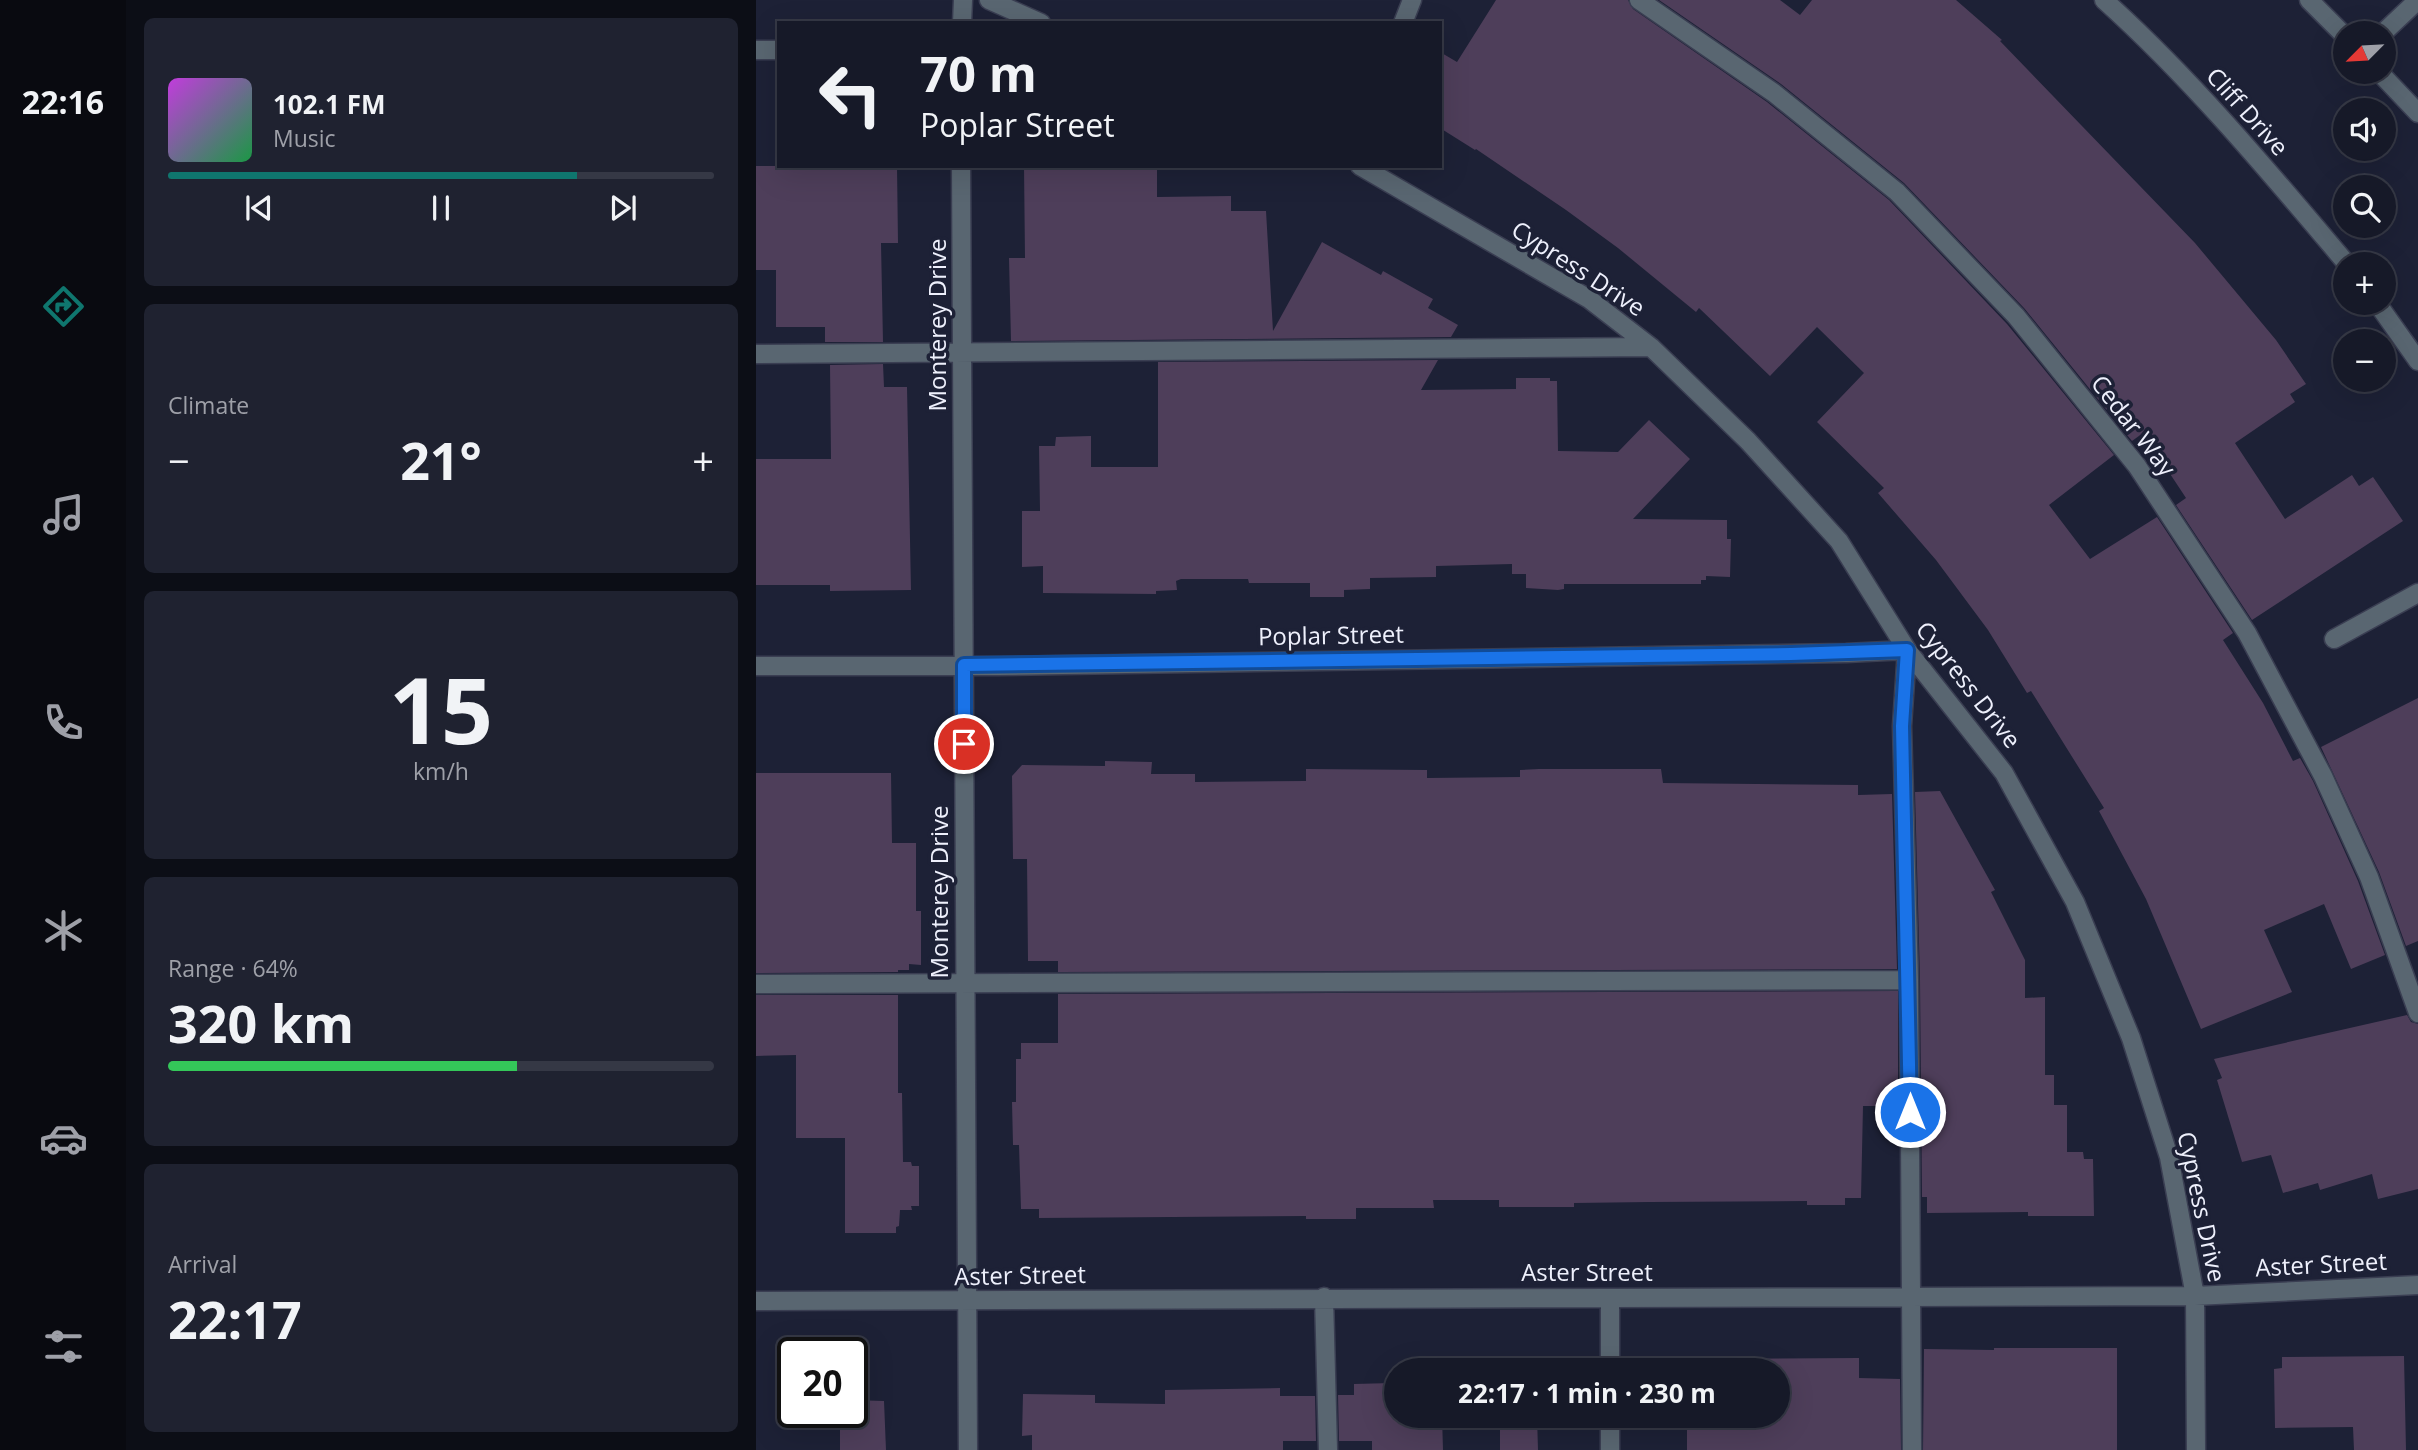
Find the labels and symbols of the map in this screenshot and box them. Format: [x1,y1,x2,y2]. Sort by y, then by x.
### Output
north arrow [2333,21,2396,84]
street label: Cliff Drive [2200,60,2297,162]
street label: Cypress Drive [1506,212,1652,323]
street label: Monterey Drive [920,238,953,412]
street label: Cedar Way [2084,368,2185,483]
street label: Cypress Drive [1909,614,2029,755]
street label: Poplar Street [1258,617,1404,652]
pin [934,714,994,774]
street label: Monterey Drive [922,805,955,979]
position arrow [1873,1075,1947,1149]
street label: Cypress Drive [2170,1128,2235,1285]
street label: Aster Street [2254,1244,2388,1283]
street label: Aster Street [1521,1255,1653,1288]
street label: Aster Street [954,1257,1086,1292]
speed limit sign: 20 [777,1337,868,1428]

